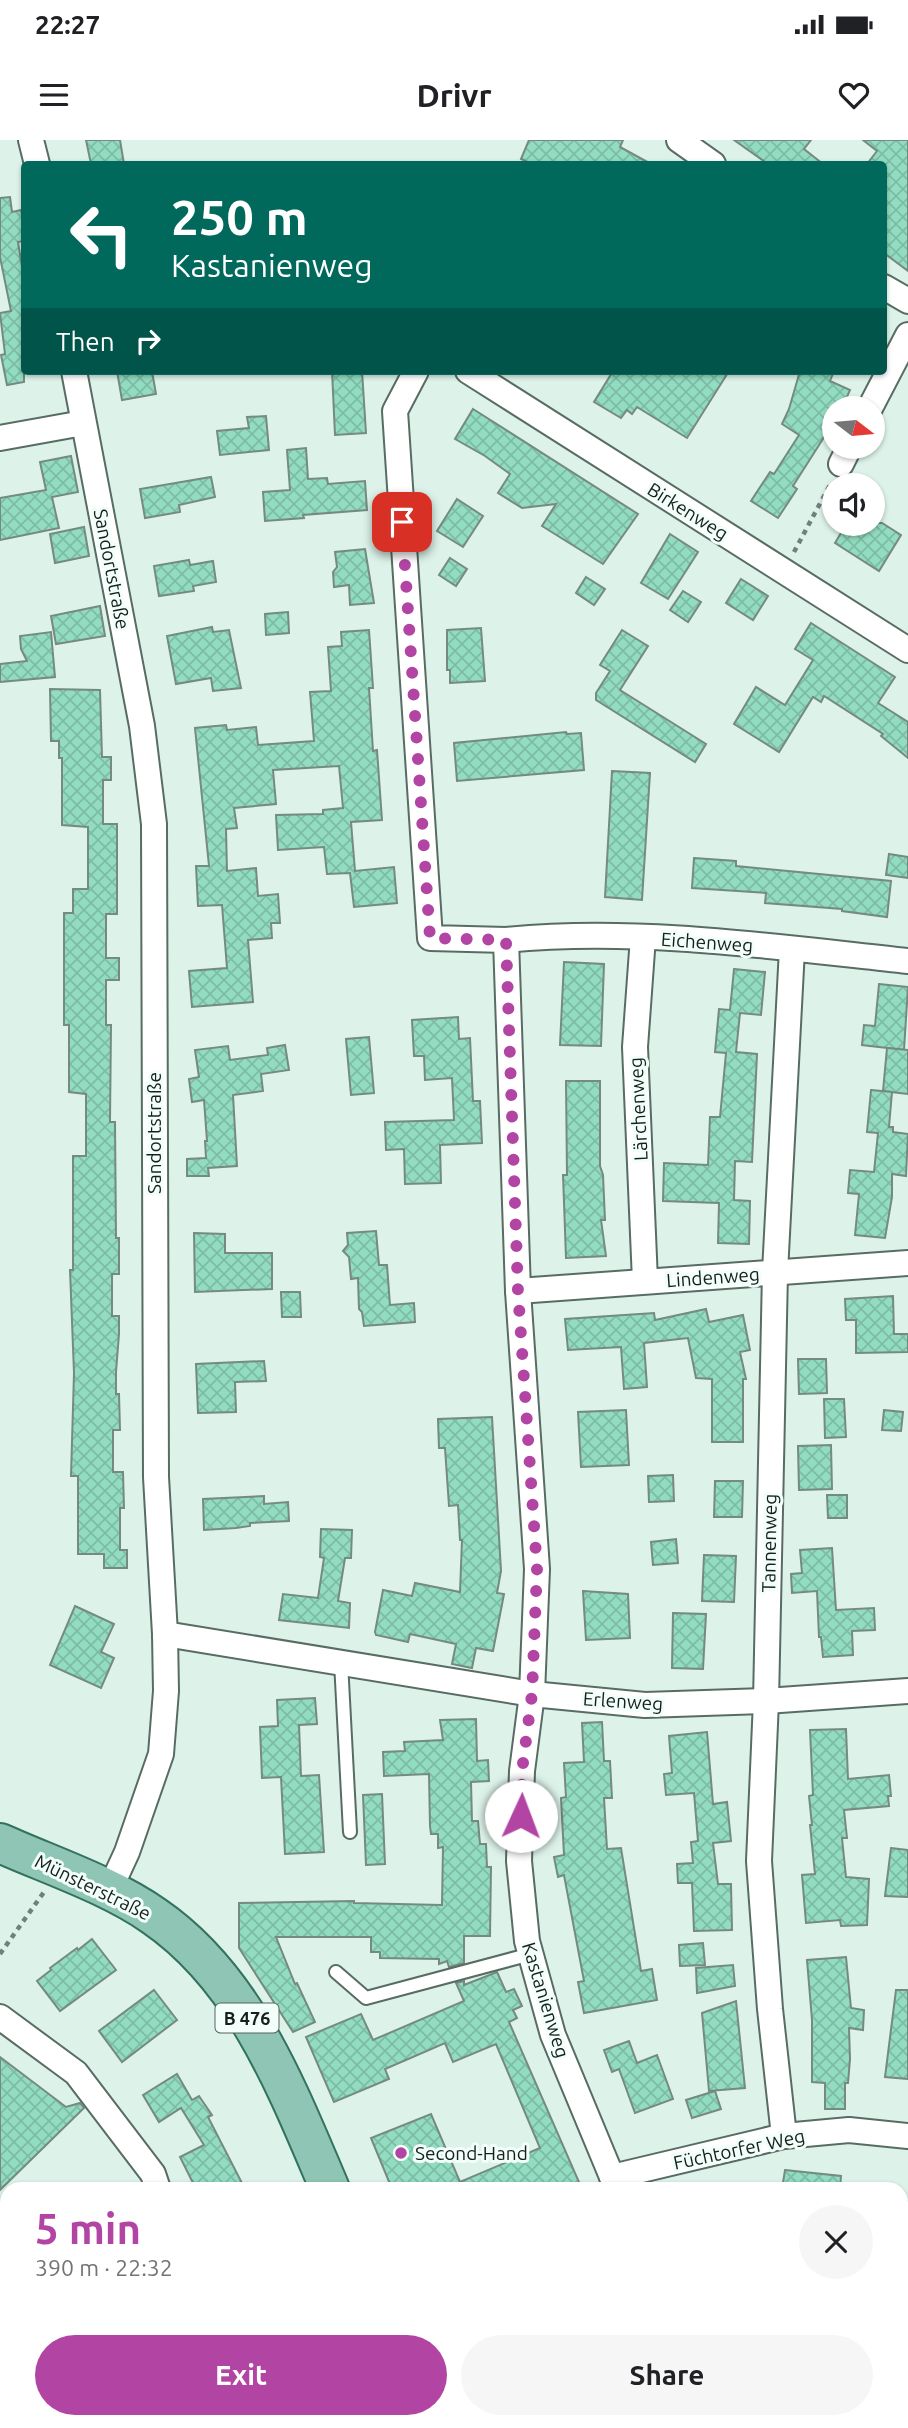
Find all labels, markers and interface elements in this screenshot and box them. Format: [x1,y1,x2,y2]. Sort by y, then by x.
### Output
text: 22:27 [35,10,100,39]
icon: menu [35,76,73,114]
icon: heart [835,76,873,114]
text: Drivr [416,77,492,113]
icon: left [56,189,147,280]
text: 250 m [171,189,308,244]
text: Kastanienweg [171,247,373,283]
icon: right [129,322,167,360]
text: Then [56,327,115,356]
north arrow [822,396,886,458]
map controls [822,396,885,536]
button: sound [822,473,885,536]
street label: Birkenweg [644,478,732,544]
pin [372,492,432,552]
icon: arrive [383,503,421,541]
street label: Sandortstraße [90,507,134,631]
street label: Eichenweg [660,928,754,956]
street label: Lärchenweg [624,1057,652,1161]
street label: Sandortstraße [143,1072,165,1194]
street label: Lindenweg [665,1263,761,1291]
street label: Tannenweg [757,1493,781,1593]
street label: Erlenweg [582,1687,664,1715]
position arrow [484,1779,558,1853]
street label: Münsterstraße [31,1849,155,1925]
street label: Kastanienweg [518,1940,574,2060]
road number: B 476 [216,2004,278,2032]
street label: Füchtorfer Weg [671,2124,807,2174]
place label: Second-Hand [415,2142,528,2164]
marker: Second-Hand [393,2145,409,2161]
text: 5 min [35,2205,141,2252]
button: close [799,2205,873,2279]
text: 390 m · 22:32 [35,2255,173,2280]
button: Exit [35,2335,447,2415]
button: Share [461,2335,873,2415]

